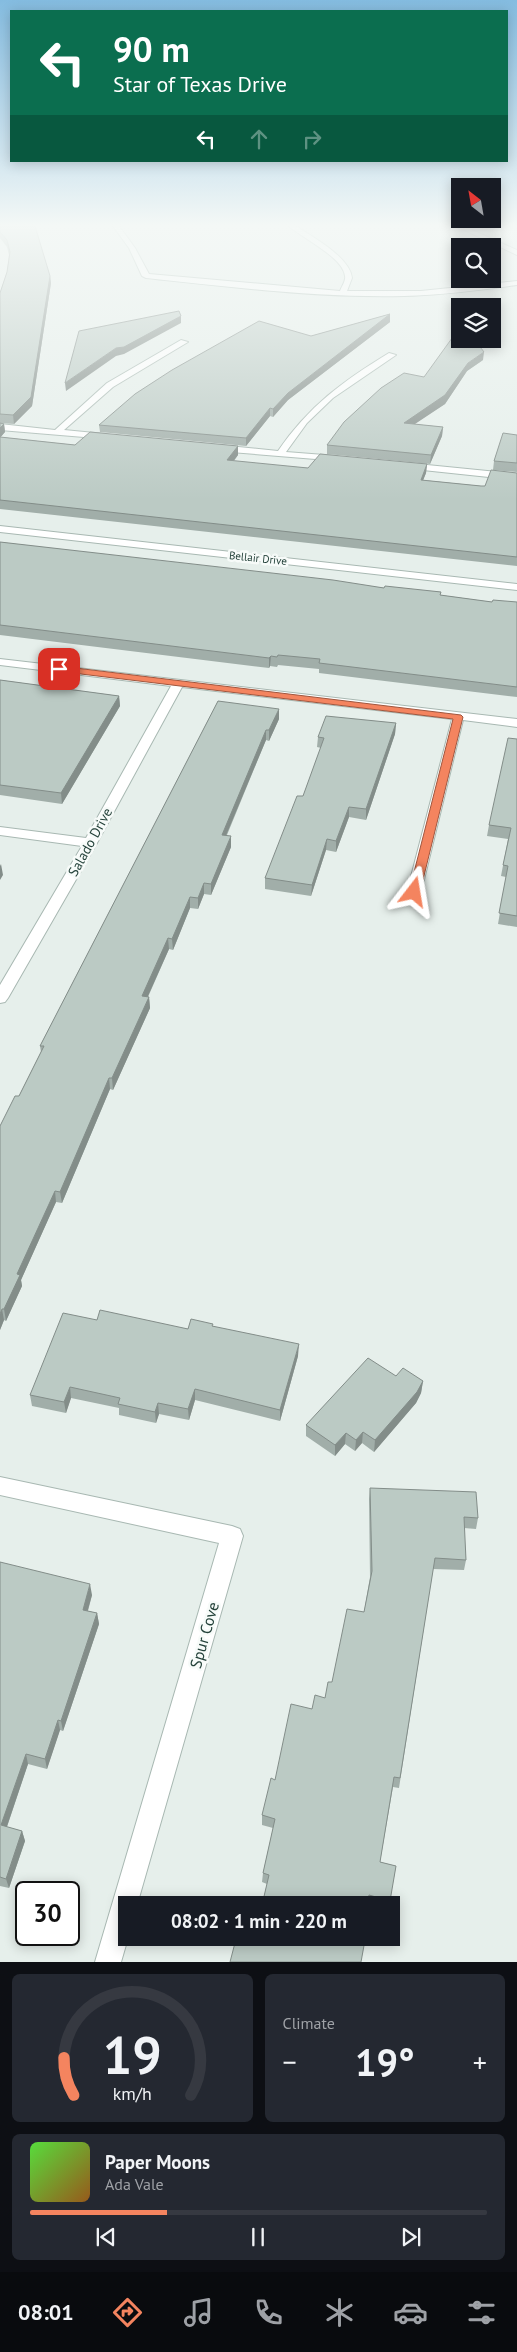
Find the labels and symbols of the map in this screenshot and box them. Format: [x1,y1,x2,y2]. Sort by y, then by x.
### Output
north arrow [451,178,501,228]
street label: Bellair Drive [228,548,288,568]
pin [38,648,80,690]
street label: Salado Drive [64,805,116,879]
position arrow [387,865,439,917]
street label: Spur Cove [185,1600,223,1670]
speed limit sign: 30 [15,1881,80,1946]

